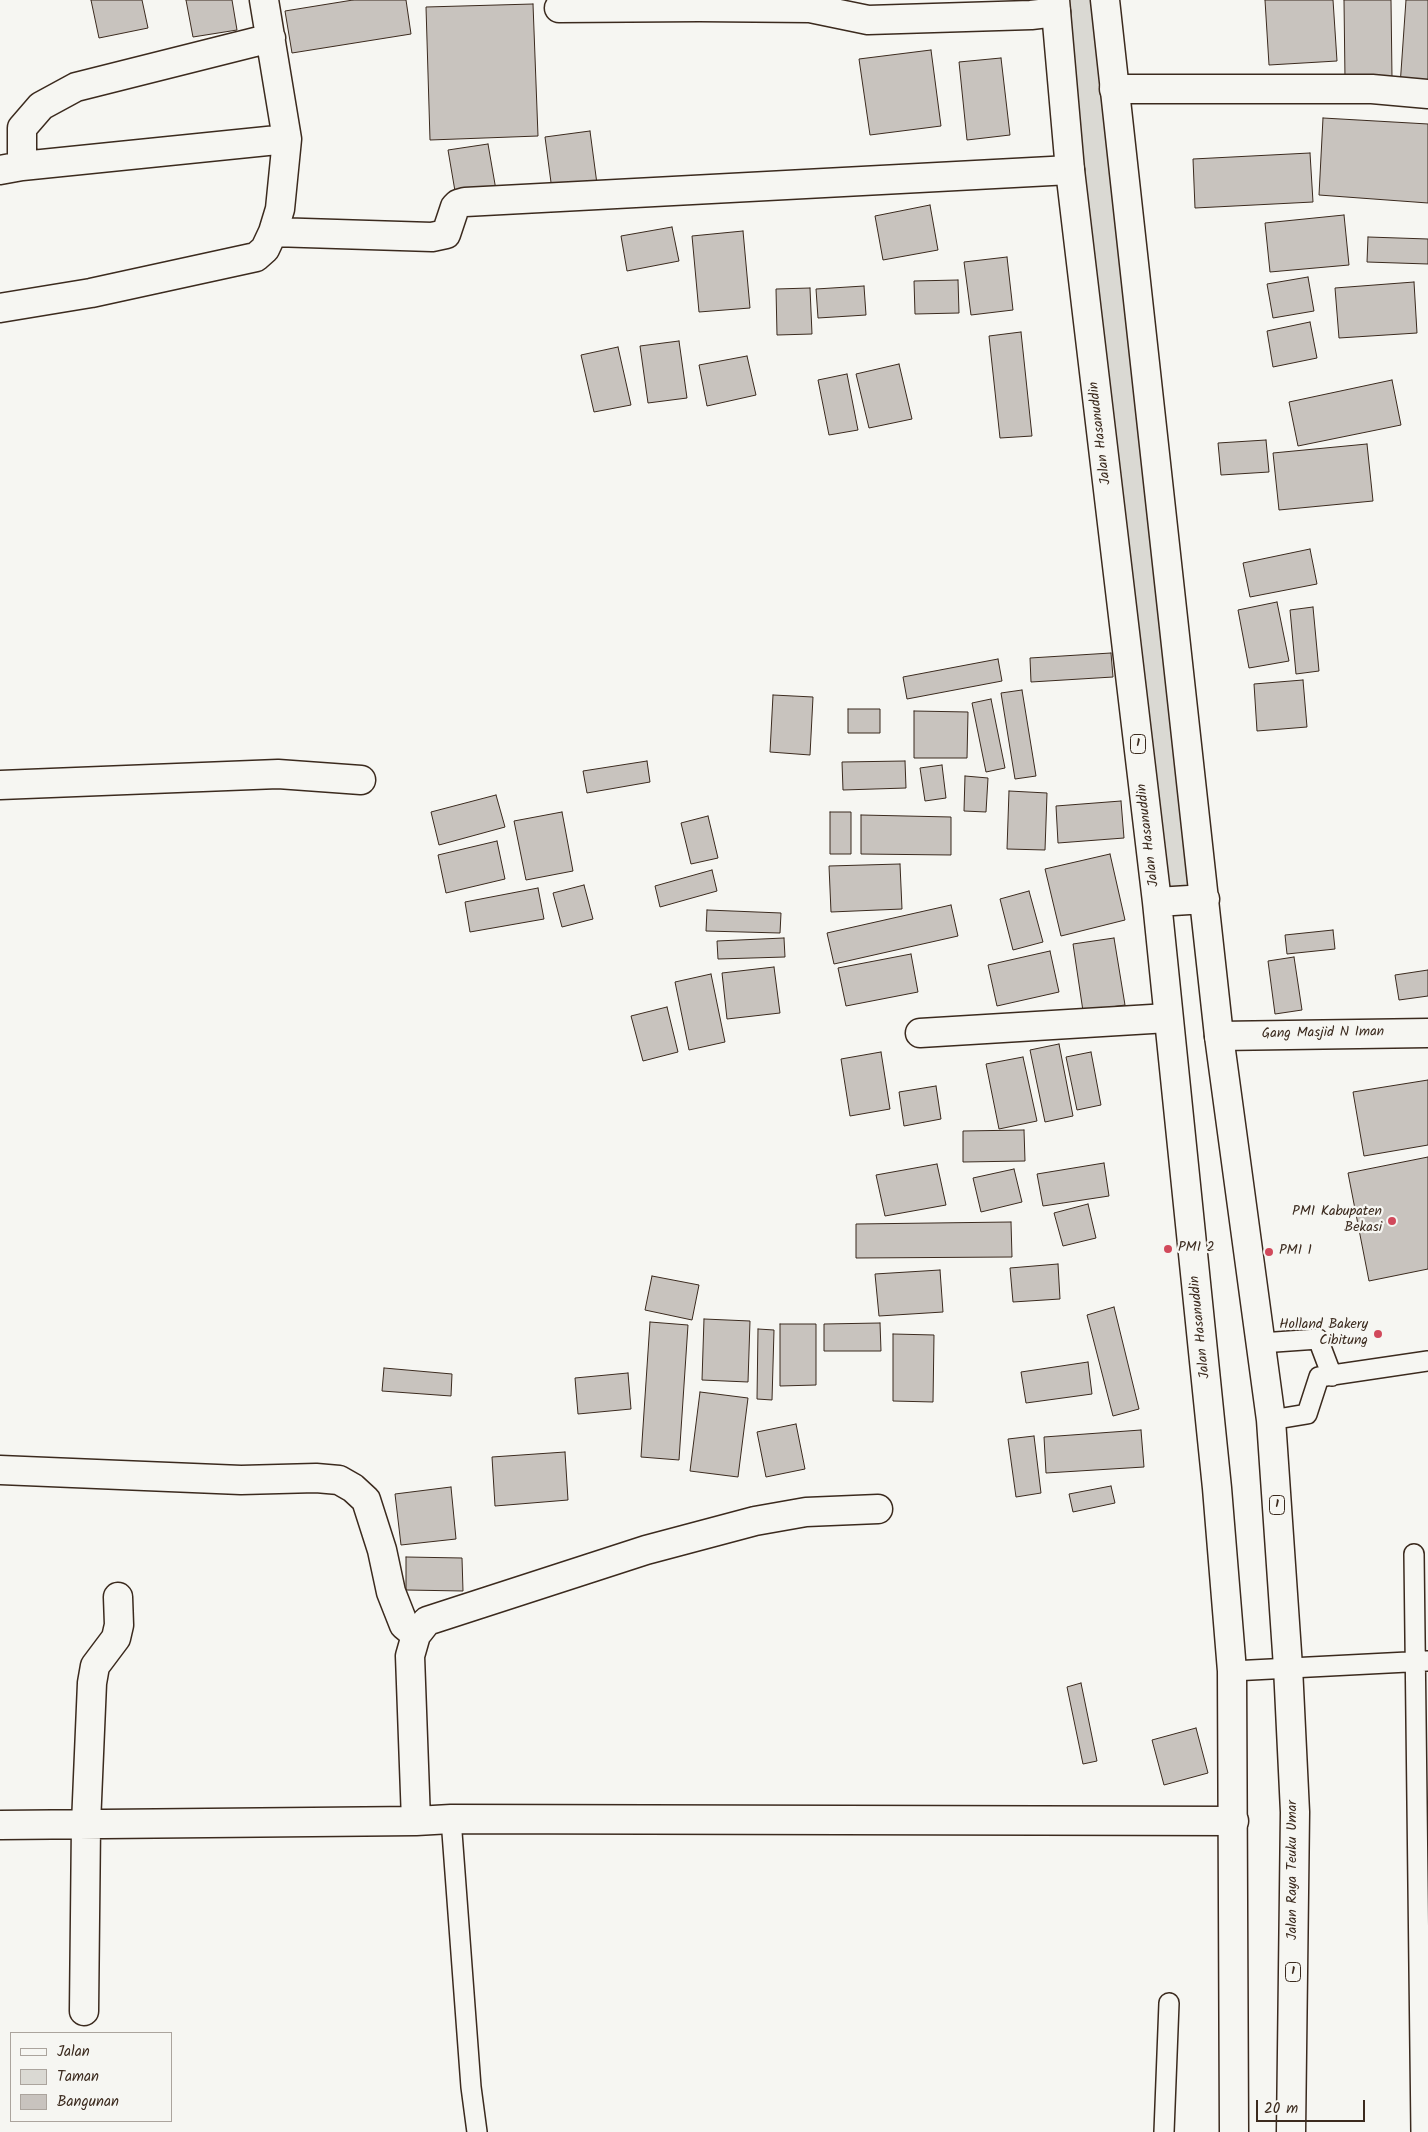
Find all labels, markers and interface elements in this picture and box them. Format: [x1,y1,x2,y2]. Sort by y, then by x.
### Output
street label: Jalan Hasanuddin [1086,381,1116,485]
road number: 1 [1130,734,1146,754]
street label: Jalan Hasanuddin [1134,783,1164,887]
street label: Gang Masjid N Iman [1262,1025,1384,1043]
place label: PMI Kabupaten Bekasi [1292,1205,1382,1238]
marker: PMI Kabupaten Bekasi [1386,1215,1398,1227]
place label: PMI 2 [1178,1241,1215,1257]
marker: PMI 2 [1162,1243,1174,1255]
place label: PMI 1 [1279,1244,1312,1260]
marker: PMI 1 [1263,1246,1275,1258]
street label: Jalan Hasanuddin [1187,1275,1215,1379]
place label: Holland Bakery Cibitung [1279,1318,1368,1350]
marker: Holland Bakery Cibitung [1372,1328,1384,1340]
road number: 1 [1270,1496,1284,1514]
street label: Jalan Raya Teuku Umar [1286,1800,1302,1940]
road number: 1 [1286,1962,1300,1981]
legend [10,2032,172,2122]
text: Jalan [57,2040,90,2064]
text: Taman [57,2065,99,2089]
text: Bangunan [57,2090,119,2114]
scale bar [1258,2090,1367,2122]
text: 20 m [1264,2097,1298,2121]

